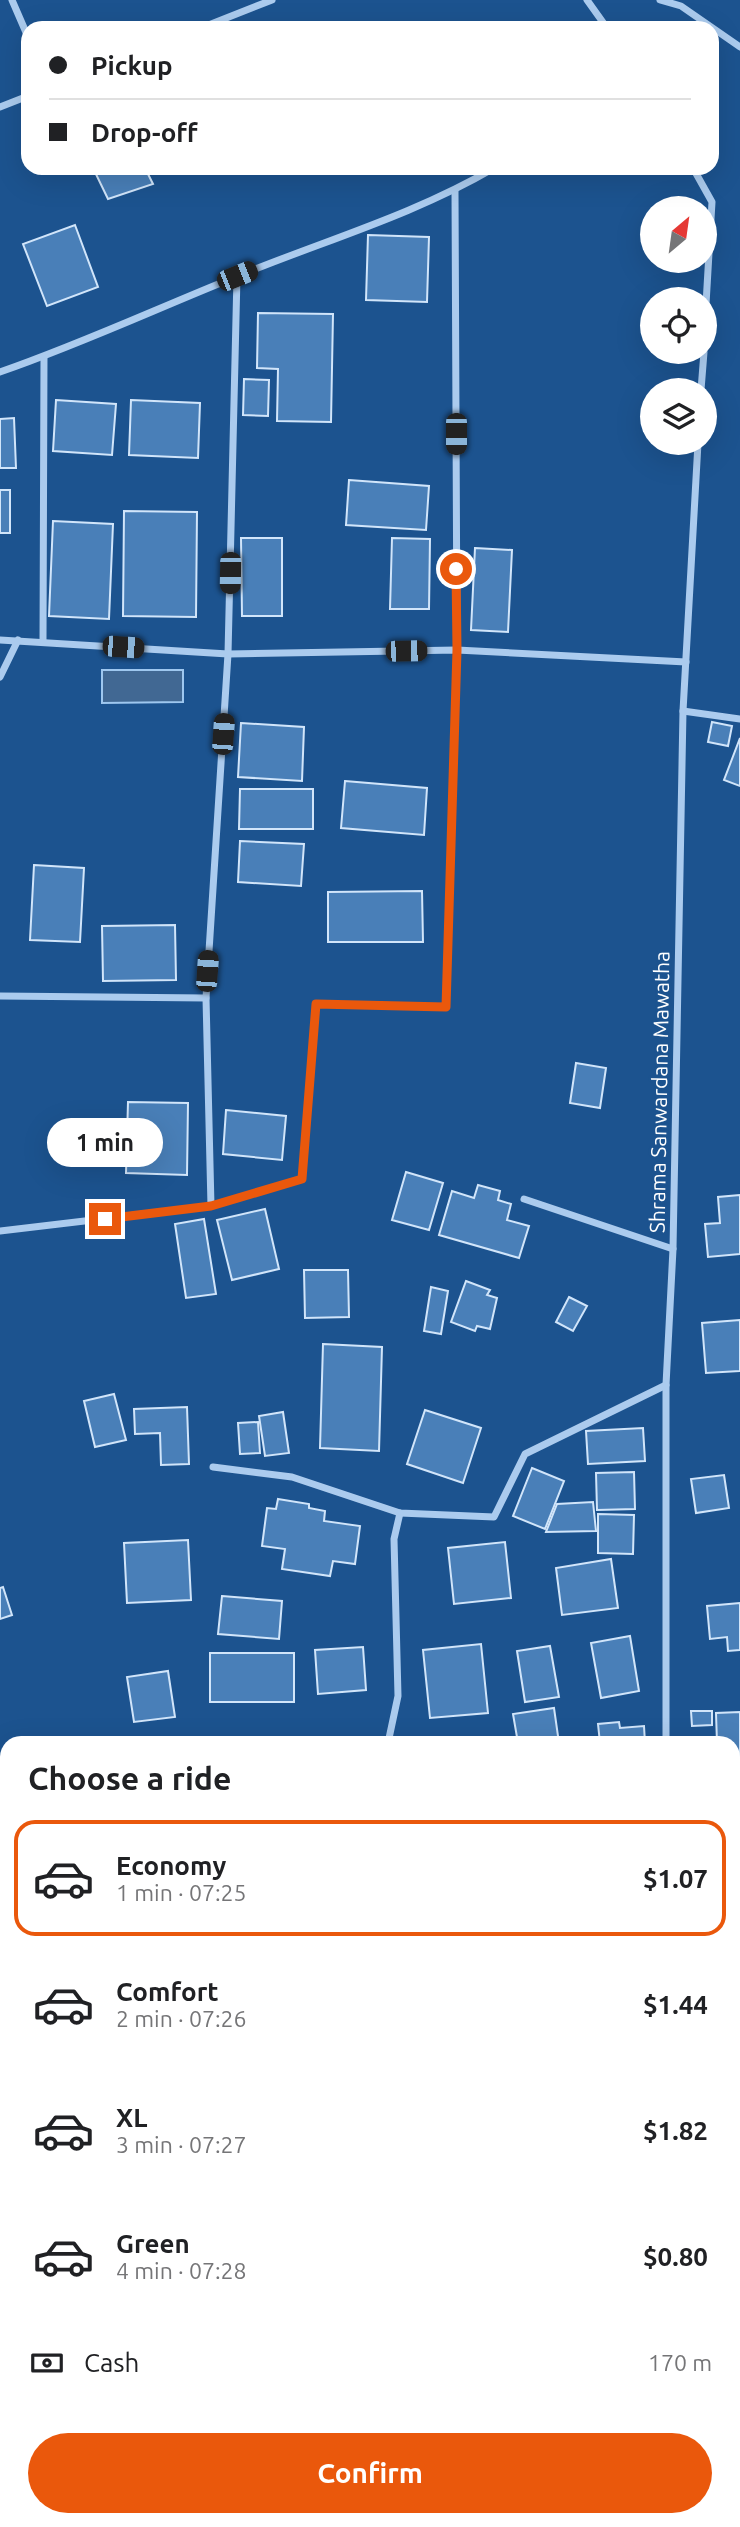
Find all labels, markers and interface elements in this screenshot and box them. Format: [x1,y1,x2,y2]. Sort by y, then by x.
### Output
text: Pickup [91,51,173,80]
text: Drop-off [91,118,198,147]
north arrow [640,196,718,273]
map controls [640,196,717,455]
car [214,258,261,294]
button: locate [640,287,717,364]
button: layers [640,378,717,455]
car [446,413,467,455]
car [220,552,241,594]
route start [440,553,472,585]
car [102,635,145,659]
car [385,640,428,662]
car [212,712,235,756]
car [196,949,219,993]
street label: Shrama Sanwardana Mawatha [645,951,673,1233]
callout: 1 min [47,1118,163,1166]
text: 1 min [76,1130,134,1155]
route end [89,1203,121,1235]
text: Choose a ride [28,1760,231,1796]
icon: car [32,1847,95,1910]
text: Economy [116,1851,226,1880]
text: $1.07 [643,1864,708,1893]
text: 1 min · 07:25 [116,1880,247,1905]
icon: car [32,1973,95,2036]
text: Comfort [116,1977,219,2006]
text: $1.44 [643,1990,708,2019]
text: 2 min · 07:26 [116,2006,247,2031]
icon: car [32,2099,95,2162]
text: XL [116,2103,147,2132]
text: $1.82 [643,2116,708,2145]
text: 3 min · 07:27 [116,2132,247,2157]
icon: car [32,2225,95,2288]
text: Green [116,2229,190,2258]
text: $0.80 [643,2242,708,2271]
text: 4 min · 07:28 [116,2258,247,2283]
icon: cash [28,2344,66,2382]
text: Cash [84,2348,139,2377]
text: 170 m [648,2350,712,2375]
button: Confirm [28,2433,712,2513]

